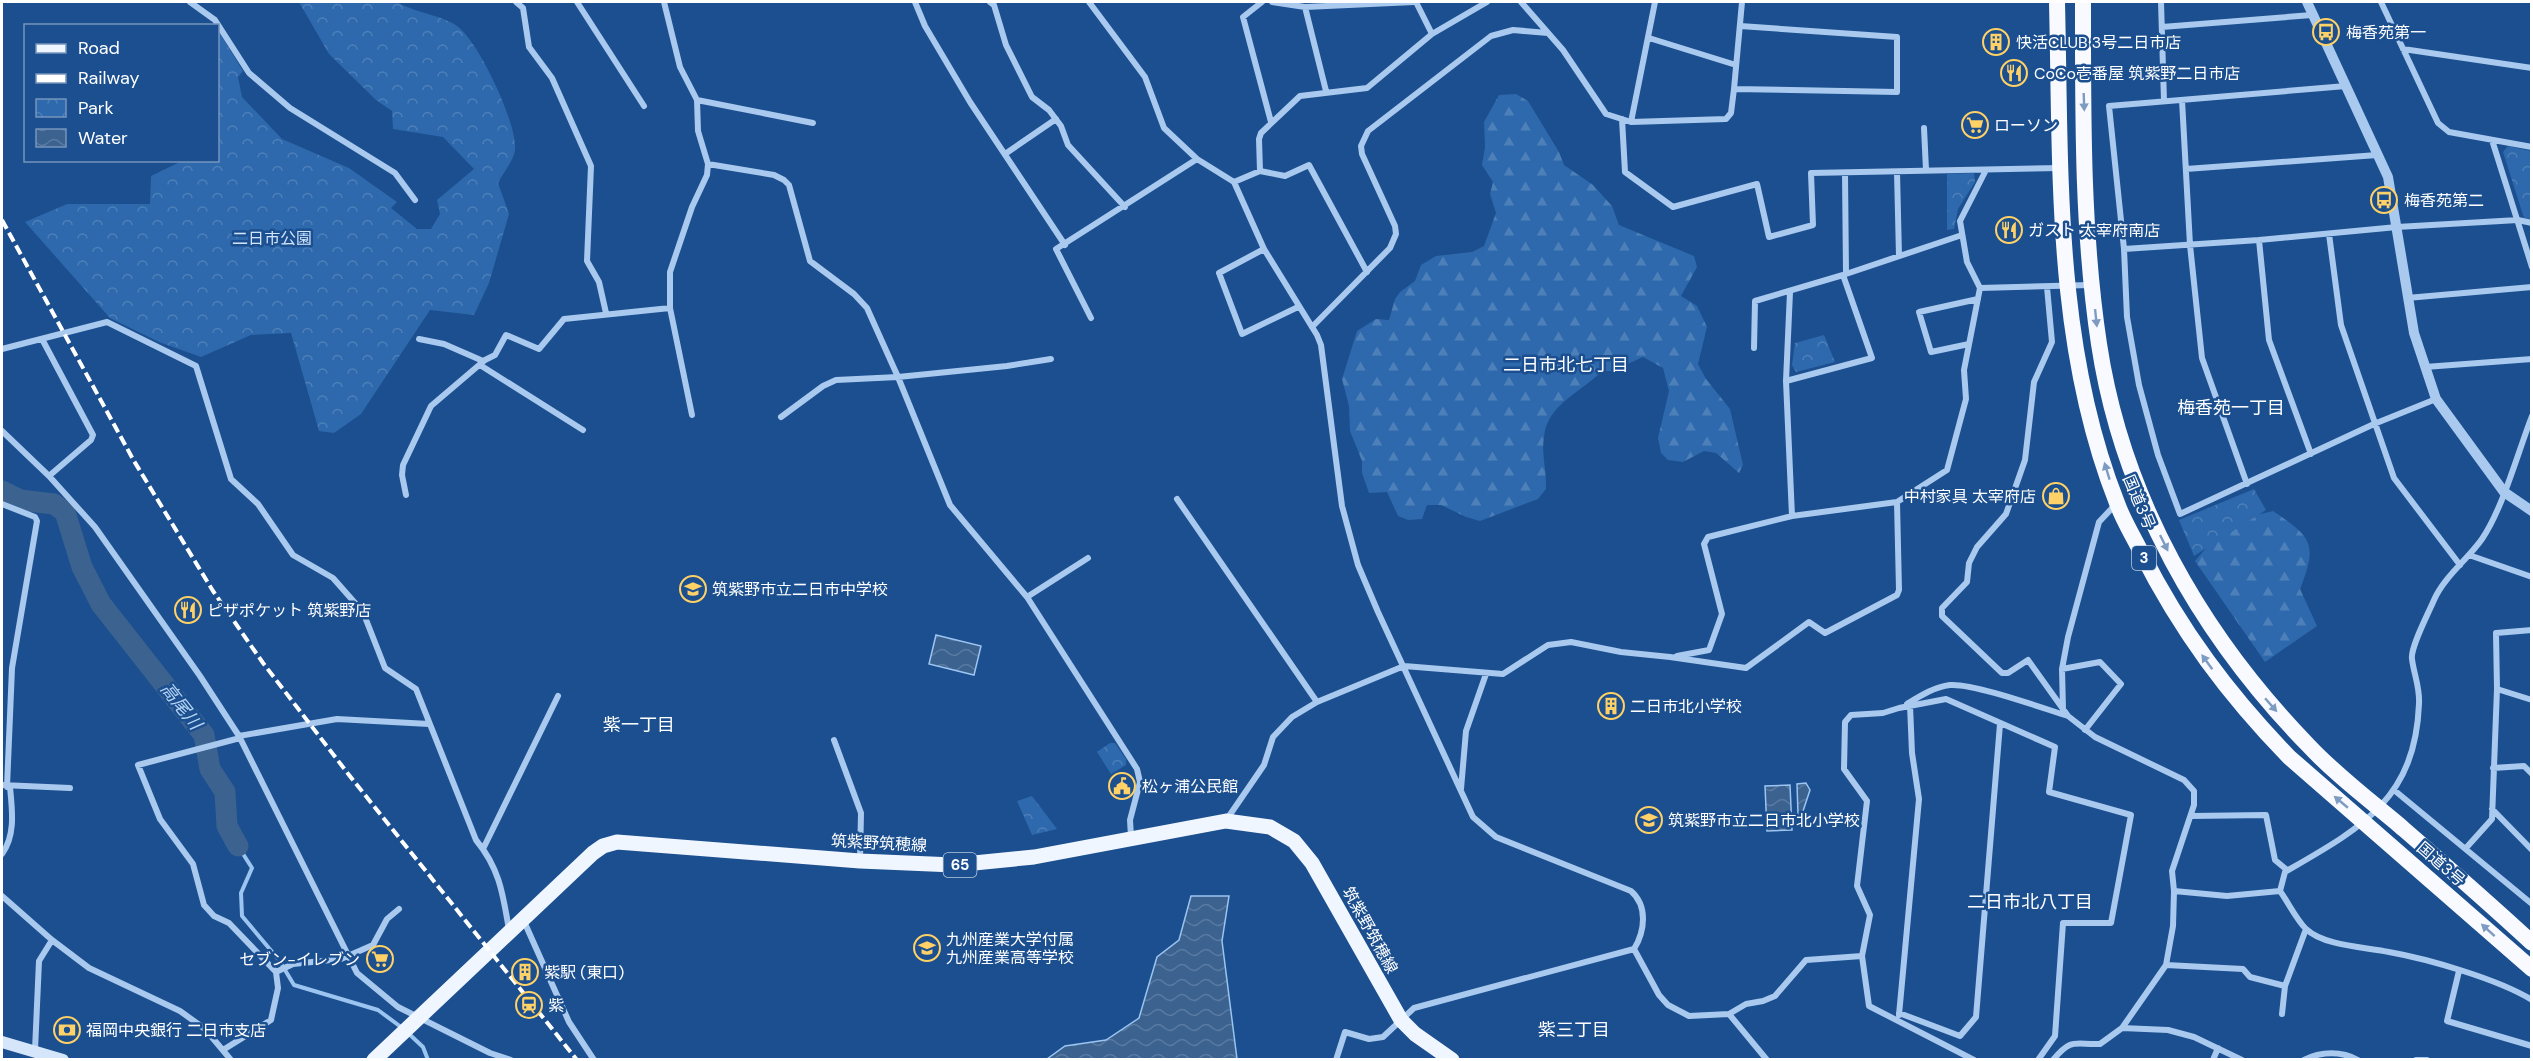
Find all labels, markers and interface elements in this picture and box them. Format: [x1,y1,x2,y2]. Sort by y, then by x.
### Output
bus stop icon: 梅香苑第一 [2311,17,2341,47]
place label: 梅香苑第一 [2346,22,2426,43]
legend [24,24,219,162]
building icon: 快活CLUB 3号二日市店 [1981,27,2011,57]
place label: 快活CLUB 3号二日市店 [2016,32,2181,53]
text: Road [78,36,120,60]
restaurant icon: CoCo壱番屋 筑紫野二日市店 [1999,58,2029,88]
place label: CoCo壱番屋 筑紫野二日市店 [2034,63,2240,84]
text: Railway [78,66,140,90]
one-way arrow [2079,92,2088,111]
text: Park [78,96,114,120]
supermarket icon: ローソン [1960,110,1990,140]
place label: ローソン [1994,115,2058,136]
text: Water [78,126,128,150]
bus stop icon: 梅香苑第二 [2369,185,2399,215]
place label: 梅香苑第二 [2404,190,2484,211]
restaurant icon: ガスト 太宰府南店 [1994,215,2024,245]
place label: ガスト 太宰府南店 [2028,220,2160,241]
park label: 二日市公園 [232,228,312,249]
one-way arrow [2091,308,2101,327]
district label: 二日市北七丁目 [1503,353,1629,377]
district label: 梅香苑一丁目 [2177,396,2285,420]
one-way arrow [2102,462,2111,480]
street label: 国道3号 [2118,471,2160,533]
shop icon: 中村家具 太宰府店 [2041,481,2071,511]
place label: 中村家具 太宰府店 [1904,486,2036,507]
one-way arrow [2159,535,2168,552]
road number: 3 [2132,546,2156,570]
school or university icon: 筑紫野市立二日市中学校 [678,574,708,604]
place label: 筑紫野市立二日市中学校 [712,579,888,600]
restaurant icon: ピザポケット 筑紫野店 [173,595,203,625]
place label: ピザポケット 筑紫野店 [207,600,371,621]
one-way arrow [2201,654,2213,670]
water label: 高尾川 [155,677,208,736]
building icon: 二日市北小学校 [1596,691,1626,721]
place label: 二日市北小学校 [1630,696,1742,717]
one-way arrow [2264,697,2277,712]
district label: 紫一丁目 [603,713,675,737]
public building icon: 松ヶ浦公民館 [1107,771,1137,801]
place label: 松ヶ浦公民館 [1142,776,1238,797]
one-way arrow [2334,796,2349,809]
school or university icon: 筑紫野市立二日市北小学校 [1634,805,1664,835]
place label: 筑紫野市立二日市北小学校 [1668,810,1860,831]
street label: 筑紫野筑穂線 [831,830,927,856]
street label: 国道3号 [2412,837,2470,891]
road number: 65 [944,853,976,877]
street label: 筑紫野筑穂線 [1338,883,1402,977]
district label: 二日市北八丁目 [1967,890,2093,914]
one-way arrow [2481,924,2496,937]
place label: 九州産業大学付属 九州産業高等学校 [946,929,1074,968]
school or university icon: 九州産業大学付属 九州産業高等学校 [912,933,942,963]
supermarket icon: セブン-イレブン [365,944,395,974]
place label: セブン-イレブン [239,949,360,970]
building icon: 紫駅 (東口) [510,957,540,987]
place label: 紫駅 (東口) [544,962,624,983]
station icon: 紫 [514,990,544,1020]
place label: 紫 [548,995,564,1016]
bank icon: 福岡中央銀行 二日市支店 [52,1015,82,1045]
district label: 紫三丁目 [1538,1018,1610,1042]
place label: 福岡中央銀行 二日市支店 [86,1020,266,1041]

